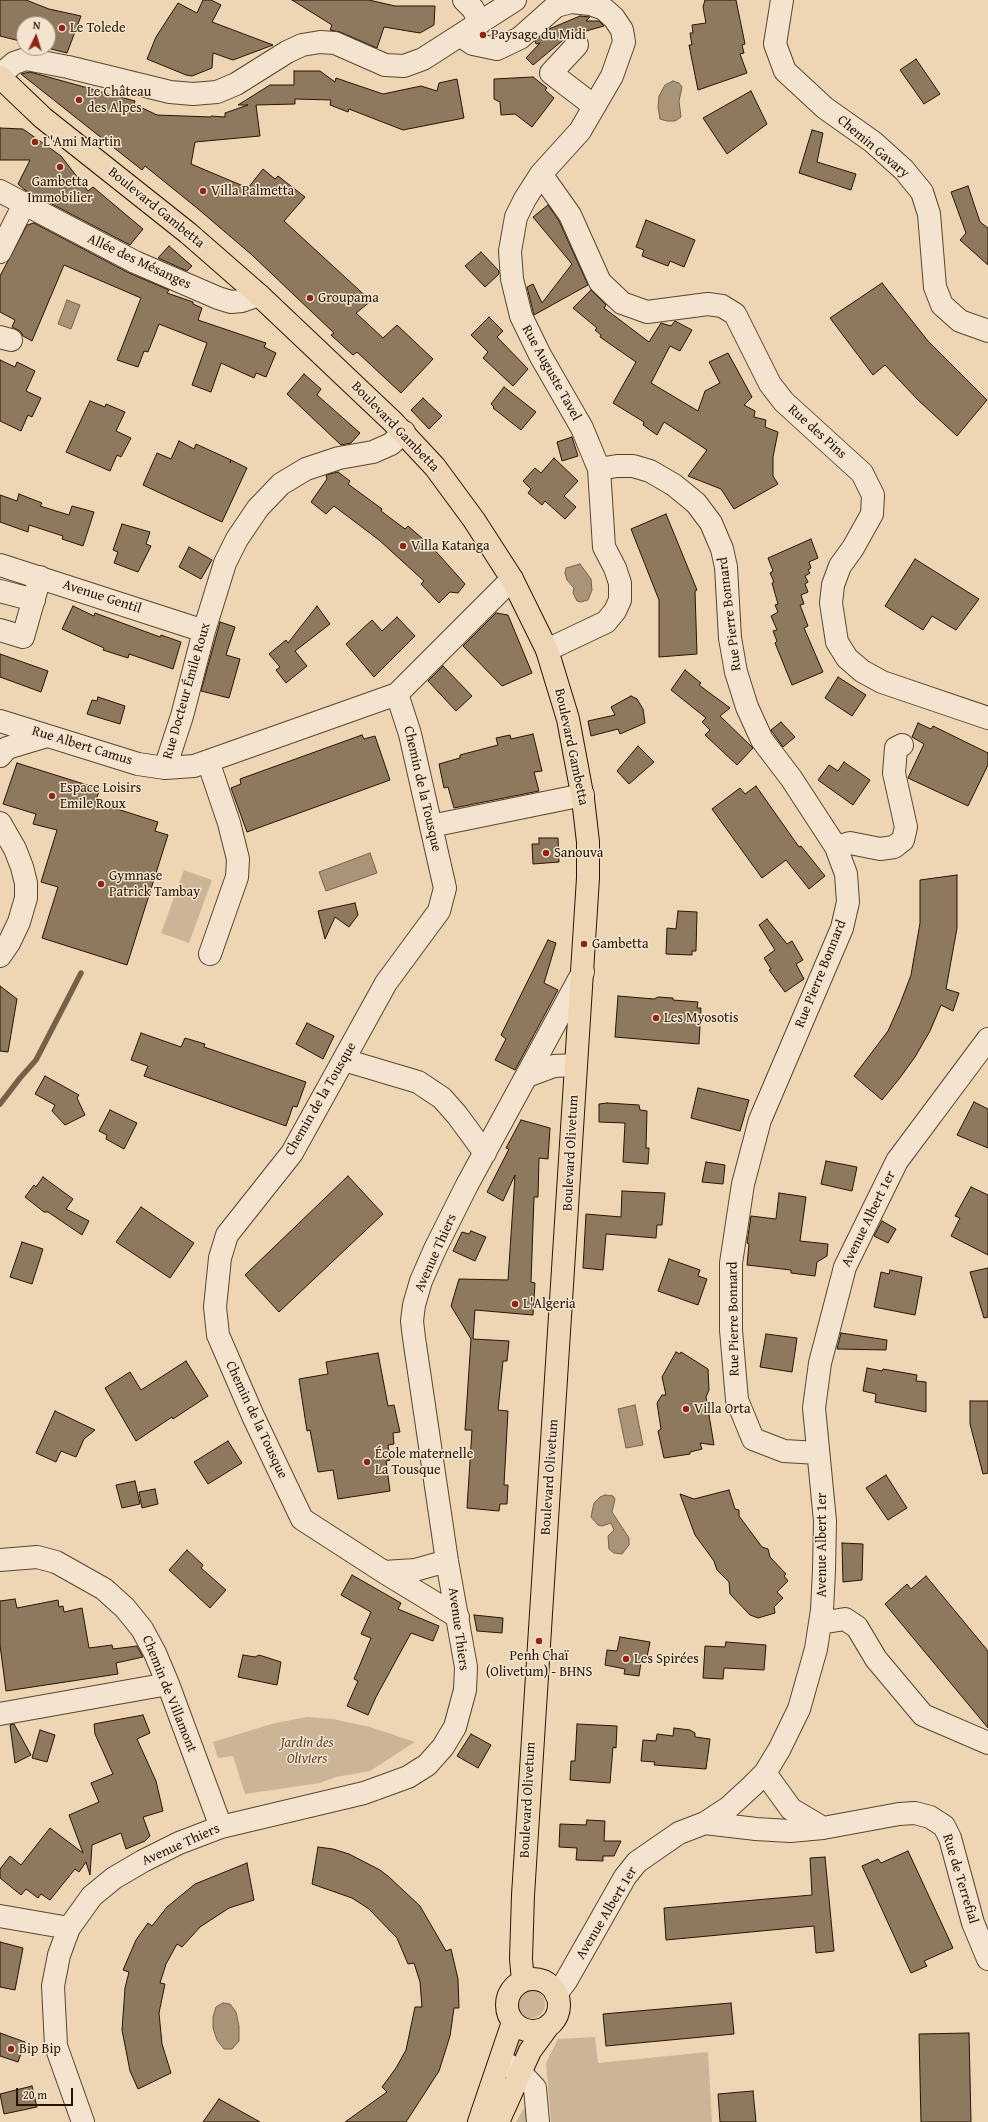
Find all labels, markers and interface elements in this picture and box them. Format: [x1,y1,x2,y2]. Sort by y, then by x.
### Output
north arrow [16,16,56,56]
text: N [33,17,41,33]
place label: Le Tolede [70,20,125,36]
marker: Le Tolede [57,23,67,33]
place label: Paysage du Midi [491,27,586,43]
marker: Paysage du Midi [478,30,488,40]
place label: Le Château des Alpes [87,84,151,116]
marker: Le Château des Alpes [74,95,84,105]
street label: Chemin Gavary [833,112,913,182]
place label: L'Ami Martin [43,134,121,150]
marker: L'Ami Martin [30,137,40,147]
marker: Gambetta Immobilier [55,162,65,172]
street label: Boulevard Gambetta [104,164,208,252]
place label: Gambetta Immobilier [27,174,93,206]
place label: Villa Palmetta [211,183,294,199]
marker: Villa Palmetta [198,186,208,196]
street label: Allée des Mésanges [85,231,193,293]
place label: Groupama [318,290,379,306]
marker: Groupama [305,293,315,303]
street label: Rue Auguste Tavel [518,322,584,424]
street label: Boulevard Gambetta [348,378,442,476]
street label: Rue des Pins [784,401,850,463]
place label: Villa Katanga [411,538,490,554]
marker: Villa Katanga [398,541,408,551]
street label: Rue Pierre Bonnard [715,556,745,672]
street label: Avenue Gentil [61,576,143,618]
street label: Rue Docteur Émile Roux [159,621,215,761]
street label: Boulevard Gambetta [550,687,592,807]
street label: Rue Albert Camus [30,723,134,769]
street label: Chemin de la Tousque [399,725,445,853]
place label: Espace Loisirs Emile Roux [60,780,141,812]
marker: Espace Loisirs Emile Roux [47,791,57,801]
place label: Sanouva [554,845,603,861]
marker: Sanouva [541,848,551,858]
place label: Gymnase Patrick Tambay [109,868,200,900]
marker: Gymnase Patrick Tambay [96,879,106,889]
street label: Rue Pierre Bonnard [792,918,850,1030]
place label: Gambetta [592,936,649,952]
marker: Gambetta [579,939,589,949]
place label: Les Myosotis [664,1010,738,1026]
marker: Les Myosotis [651,1013,661,1023]
street label: Chemin de la Tousque [282,1039,360,1159]
street label: Boulevard Olivetum [560,1095,582,1211]
street label: Avenue Albert 1er [838,1168,900,1270]
street label: Avenue Thiers [411,1211,461,1295]
street label: Rue Pierre Bonnard [725,1261,743,1377]
place label: L'Algeria [523,1296,576,1312]
marker: L'Algeria [510,1299,520,1309]
street label: Chemin de la Tousque [221,1358,291,1482]
place label: Villa Orta [694,1401,750,1417]
marker: Villa Orta [681,1404,691,1414]
street label: Boulevard Olivetum [538,1418,562,1536]
place label: École maternelle La Tousque [375,1446,473,1478]
marker: École maternelle La Tousque [362,1457,372,1467]
street label: Avenue Albert 1er [814,1492,830,1598]
street label: Avenue Thiers [444,1586,472,1672]
street label: Chemin de Villamont [138,1633,200,1755]
marker: Penh Chaï (Olivetum) - BHNS [534,1636,544,1646]
place label: Penh Chaï (Olivetum) - BHNS [486,1648,592,1680]
place label: Les Spirées [634,1651,699,1667]
marker: Les Spirées [621,1654,631,1664]
park label: Jardin des Oliviers [280,1735,334,1768]
street label: Boulevard Olivetum [517,1742,539,1858]
street label: Avenue Thiers [139,1820,223,1870]
street label: Rue de Terrefial [938,1832,982,1926]
street label: Avenue Albert 1er [573,1864,641,1962]
place label: Bip Bip [19,2041,61,2057]
marker: Bip Bip [6,2044,16,2054]
scale bar [18,2080,75,2106]
text: 20 m [23,2086,47,2103]

